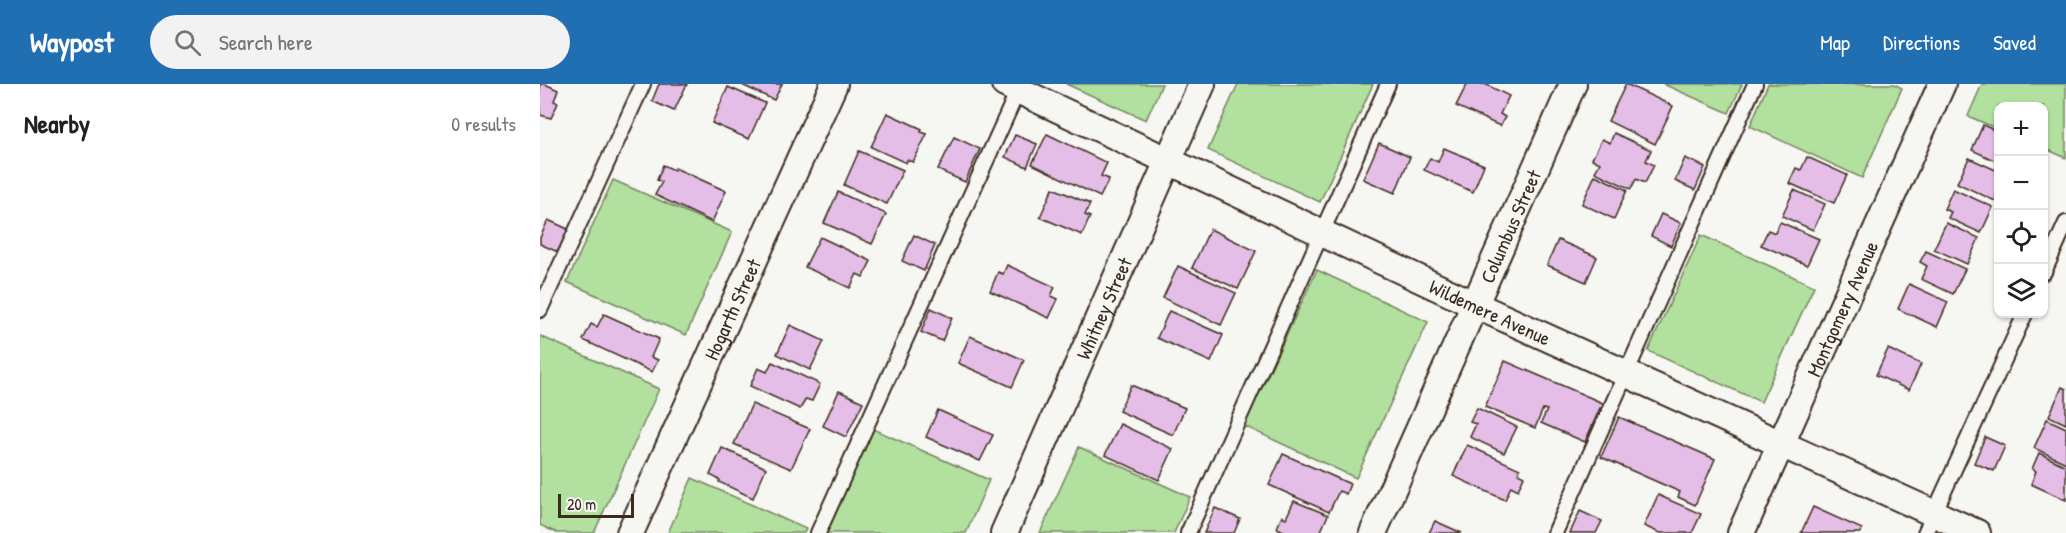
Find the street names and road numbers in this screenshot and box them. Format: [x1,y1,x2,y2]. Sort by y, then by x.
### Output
street label: Columbus Street [1473,164,1547,287]
street label: Montgomery Avenue [1799,236,1884,381]
street label: Whitney Street [1069,252,1138,363]
street label: Hogarth Street [697,253,767,364]
street label: Wildemere Avenue [1425,272,1555,351]

